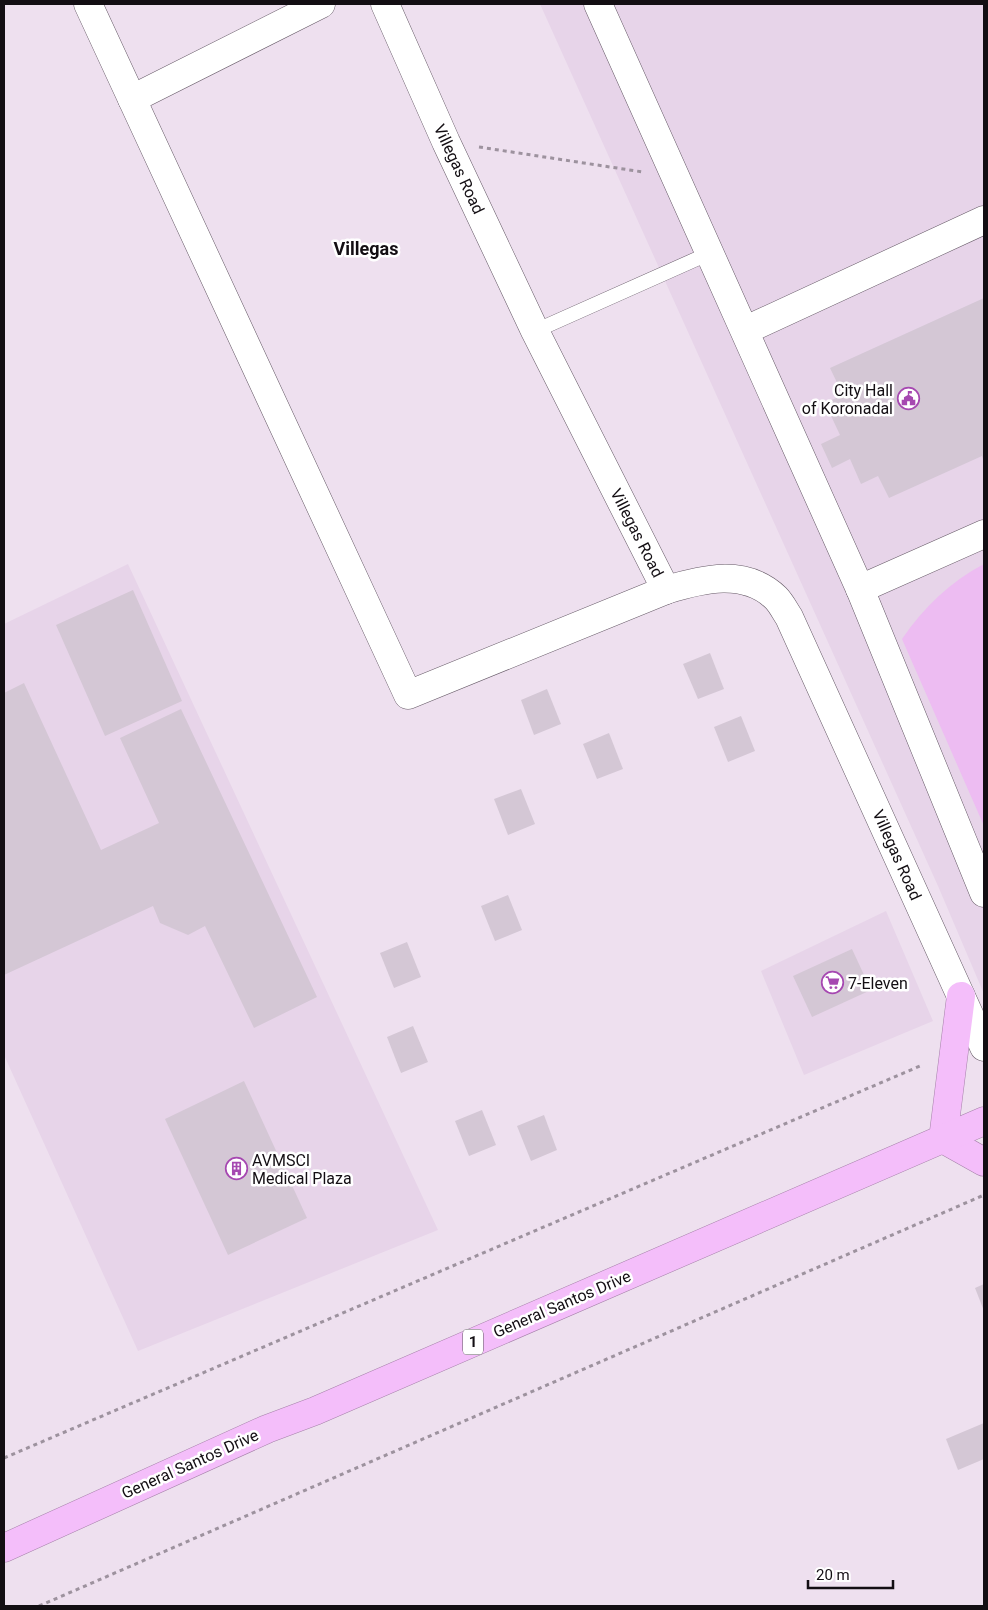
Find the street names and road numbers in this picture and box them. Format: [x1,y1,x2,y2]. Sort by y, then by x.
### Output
street label: Villegas Road [430,121,488,217]
street label: Villegas Road [607,485,667,581]
street label: Villegas Road [869,807,925,903]
street label: General Santos Drive [490,1266,634,1342]
road number: 1 [463,1330,483,1354]
street label: General Santos Drive [119,1425,261,1503]

